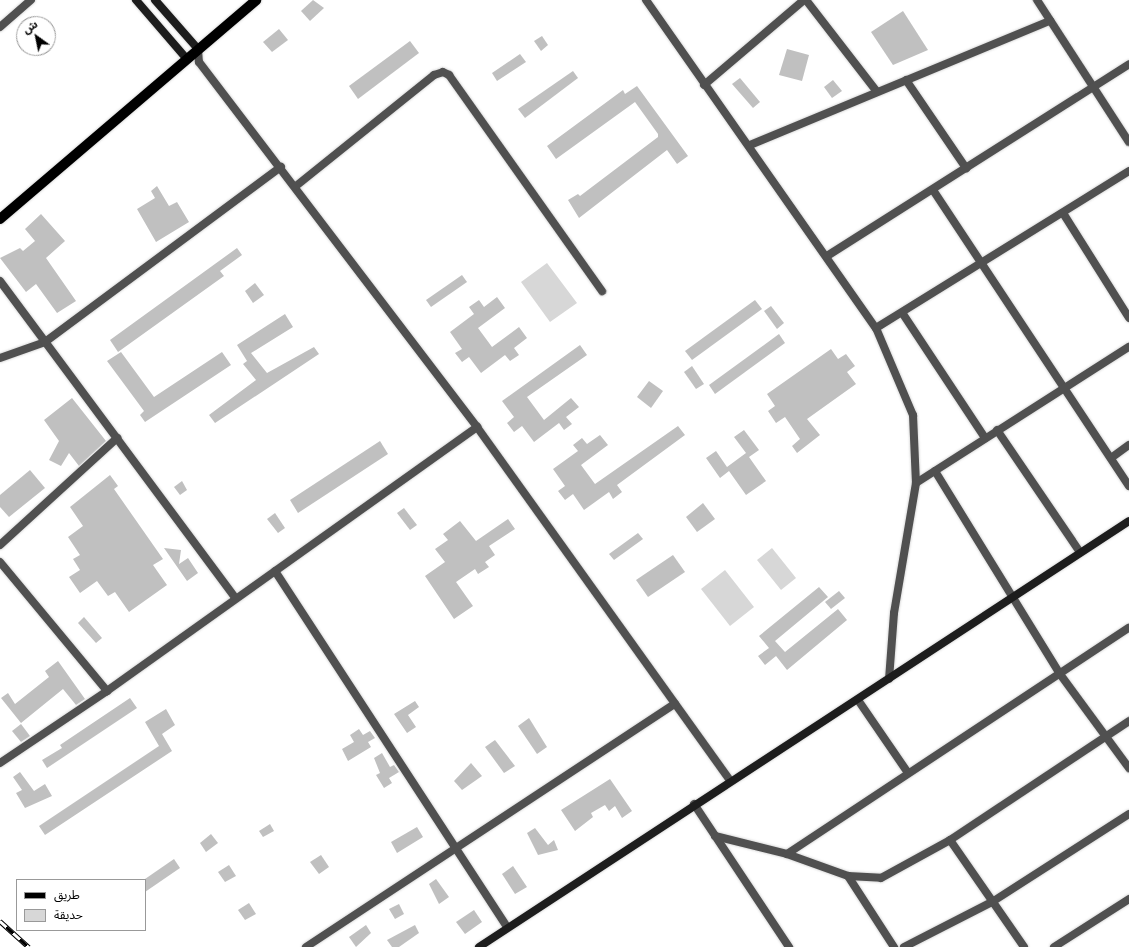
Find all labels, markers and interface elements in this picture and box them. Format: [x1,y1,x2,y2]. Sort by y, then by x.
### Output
north arrow [16,16,56,56]
text: ش [20,17,40,36]
legend [16,879,146,931]
text: طريق [54,887,80,902]
text: حديقة [54,907,83,922]

